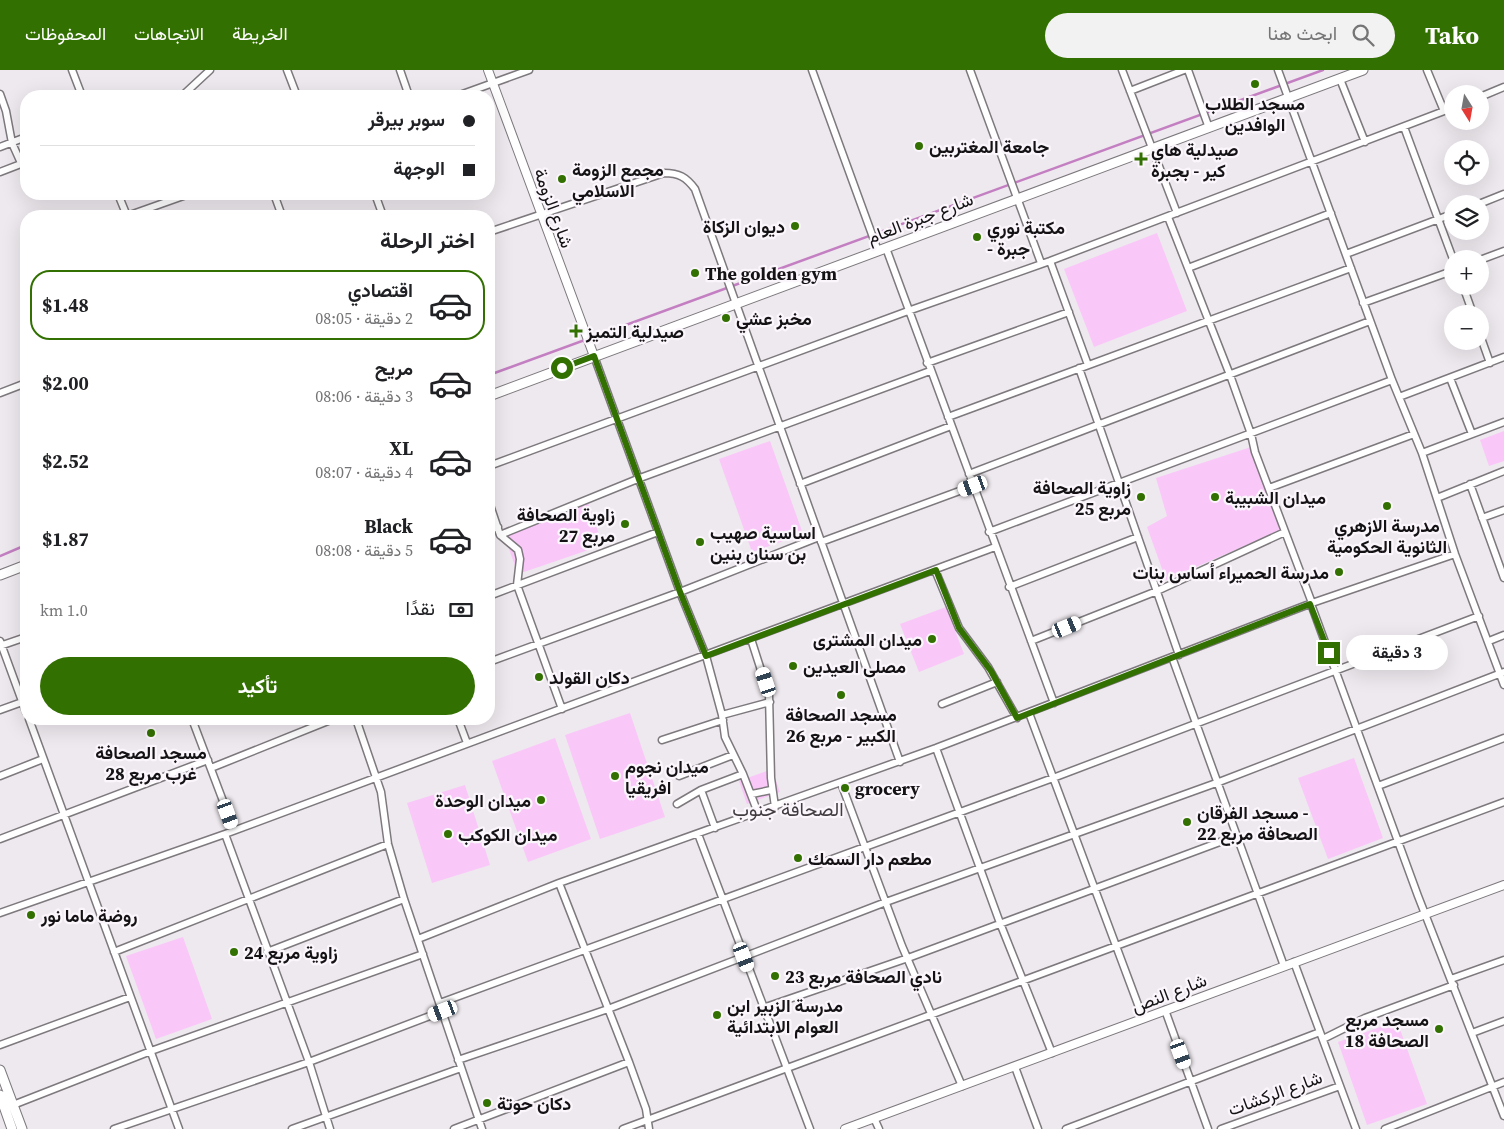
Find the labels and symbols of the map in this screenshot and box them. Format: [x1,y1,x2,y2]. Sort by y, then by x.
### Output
marker: مسجد الطلاب الوافدين [1249,78,1261,90]
north arrow [1444,85,1489,130]
place label: مسجد الطلاب الوافدين [1205,91,1305,137]
place label: جامعة المغتربين [929,134,1049,159]
place label: صيدلية هاي كير - بجبرة [1151,137,1239,183]
marker: جامعة المغتربين [913,140,925,152]
marker: صيدلية هاي كير - بجبرة [1135,153,1147,165]
place label: مجمع الزومة الاسلامي [572,157,664,206]
street label: شارع الزومة [528,165,580,251]
marker: مجمع الزومة الاسلامي [556,173,568,185]
street label: شارع جبرة العام [863,186,977,250]
place label: ديوان الزكاة [703,214,785,239]
place label: مكتبة نوري - جبرة [987,215,1065,261]
marker: ديوان الزكاة [789,220,801,232]
marker: مكتبة نوري - جبرة [971,231,983,243]
place label: The golden gym [705,261,837,286]
marker: The golden gym [689,267,701,279]
place label: مخبز عشي [736,306,812,334]
marker: مخبز عشي [720,312,732,324]
place label: صيدلية التميز [585,319,684,344]
marker: صيدلية التميز [570,325,582,337]
route start [551,357,573,379]
car [956,474,989,498]
place label: زاوية الصحافة مربع 25 [1033,475,1131,521]
place label: ميدان الشبيبة [1225,485,1326,510]
marker: زاوية الصحافة مربع 25 [1135,491,1147,503]
marker: ميدان الشبيبة [1209,491,1221,503]
marker: مدرسة الازهري الثانوية الحكومية [1381,500,1393,512]
place label: زاوية الصحافة مربع 27 [517,502,615,548]
place label: مدرسة الازهري الثانوية الحكومية [1327,513,1447,559]
marker: زاوية الصحافة مربع 27 [619,518,631,530]
place label: اساسية صهيب بن سنان بنين [710,520,816,566]
marker: اساسية صهيب بن سنان بنين [694,536,706,548]
place label: مدرسة الحميراء أساس بنات [1133,560,1329,585]
marker: مدرسة الحميراء أساس بنات [1333,566,1345,578]
car [1050,614,1083,640]
place label: ميدان المشترى [813,627,922,652]
marker: ميدان المشترى [926,633,938,645]
callout: 3 دقيقة [1346,636,1449,670]
route end [1318,642,1340,664]
place label: مصلى العيدين [803,654,906,679]
marker: مصلى العيدين [787,660,799,672]
place label: دكان القولد [549,665,630,690]
car [754,665,777,699]
marker: دكان القولد [533,671,545,683]
marker: مسجد الصحافة الكبير - مربع 26 [835,689,847,701]
place label: مسجد الصحافة الكبير - مربع 26 [785,702,897,748]
marker: مسجد الصحافة غرب مربع 28 [145,727,157,739]
place label: مسجد الصحافة غرب مربع 28 [95,740,207,786]
place label: ميدان نجوم افريقيا [625,754,709,800]
marker: ميدان نجوم افريقيا [609,770,621,782]
place label: grocery [855,776,920,801]
marker: grocery [839,782,851,794]
place label: ميدان الوحدة [435,788,531,813]
marker: ميدان الوحدة [535,794,547,806]
district label: الصحافة جنوب [732,796,844,822]
car [215,797,240,831]
place label: مسجد الفرقان - الصحافة مربع 22 [1197,800,1318,846]
marker: مسجد الفرقان - الصحافة مربع 22 [1181,816,1193,828]
place label: ميدان الكوكب [458,822,558,847]
marker: ميدان الكوكب [442,828,454,840]
place label: مطعم دار السمك [808,846,932,871]
marker: مطعم دار السمك [792,852,804,864]
place label: روضة ماما نور [40,903,138,928]
marker: روضة ماما نور [25,909,37,921]
place label: زاوية مربع 24 [244,940,338,965]
car [731,940,756,974]
marker: زاوية مربع 24 [228,946,240,958]
place label: نادي الصحافة مربع 23 [785,964,942,992]
street label: شارع النص [1128,967,1210,1019]
marker: نادي الصحافة مربع 23 [769,970,781,982]
place label: مدرسة الزبير ابن العوام الابتدائية [727,993,843,1039]
car [426,999,459,1023]
place label: مسجد مربع 18 الصحافة [1345,1007,1429,1053]
marker: مدرسة الزبير ابن العوام الابتدائية [711,1009,723,1021]
marker: مسجد مربع 18 الصحافة [1433,1023,1445,1035]
car [1168,1037,1193,1071]
street label: شارع الركشات [1224,1064,1326,1122]
place label: دكان حوتة [497,1091,571,1116]
marker: دكان حوتة [481,1097,493,1109]

